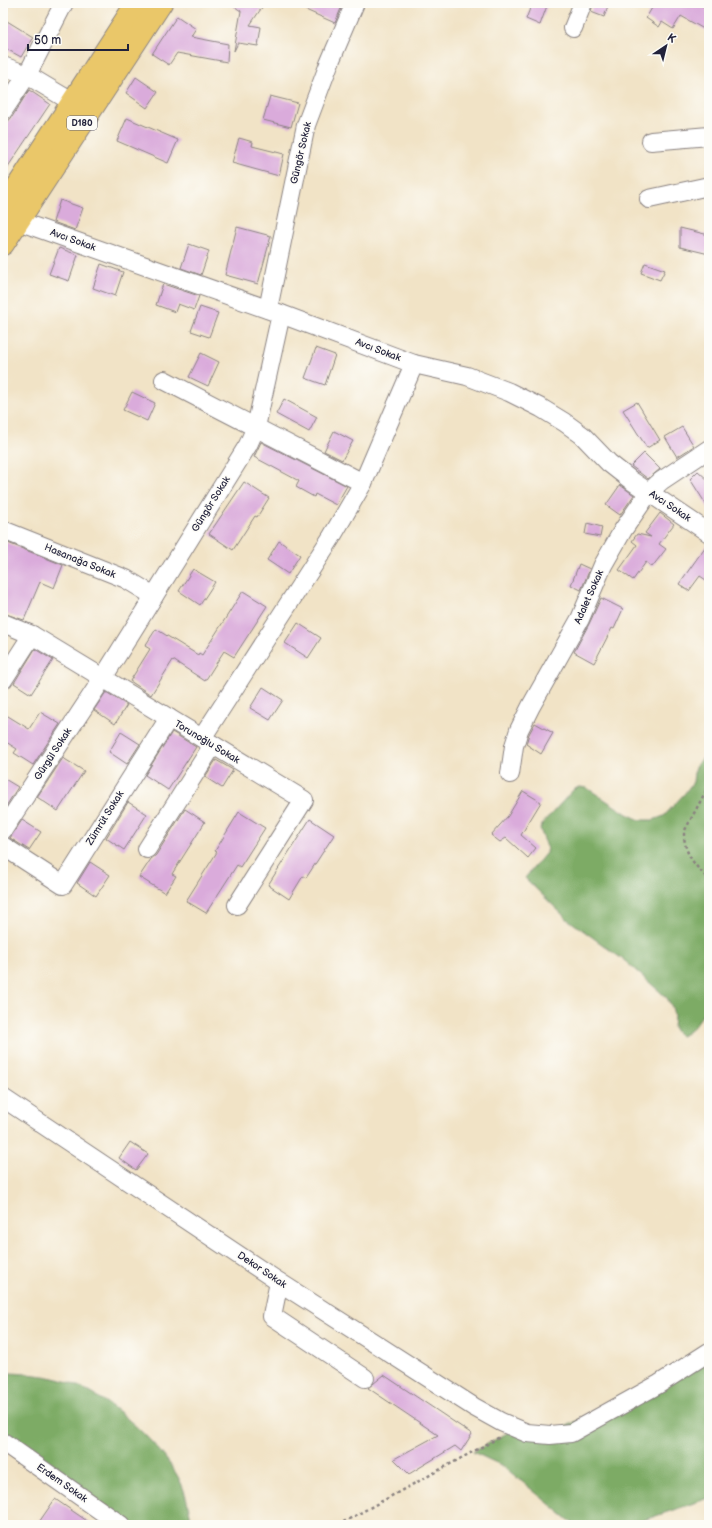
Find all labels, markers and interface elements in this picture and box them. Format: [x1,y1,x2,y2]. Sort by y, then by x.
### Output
scale bar [28,26,128,52]
north arrow [646,26,686,66]
text: K [665,31,679,46]
text: 50 m [34,33,61,48]
road number: D180 [67,116,97,130]
street label: Güngör Sokak [288,121,314,185]
street label: Avcı Sokak [49,226,98,254]
street label: Avcı Sokak [354,336,403,364]
street label: Güngör Sokak [189,474,233,534]
street label: Avcı Sokak [647,488,693,524]
street label: Hasanağa Sokak [43,541,117,581]
street label: Adalet Sokak [572,568,606,626]
street label: Torunoğlu Sokak [172,718,242,766]
street label: Gürgül Sokak [32,726,74,782]
street label: Zümrüt Sokak [83,789,126,848]
street label: Dekor Sokak [235,1249,289,1291]
street label: Erdem Sokak [34,1461,90,1505]

